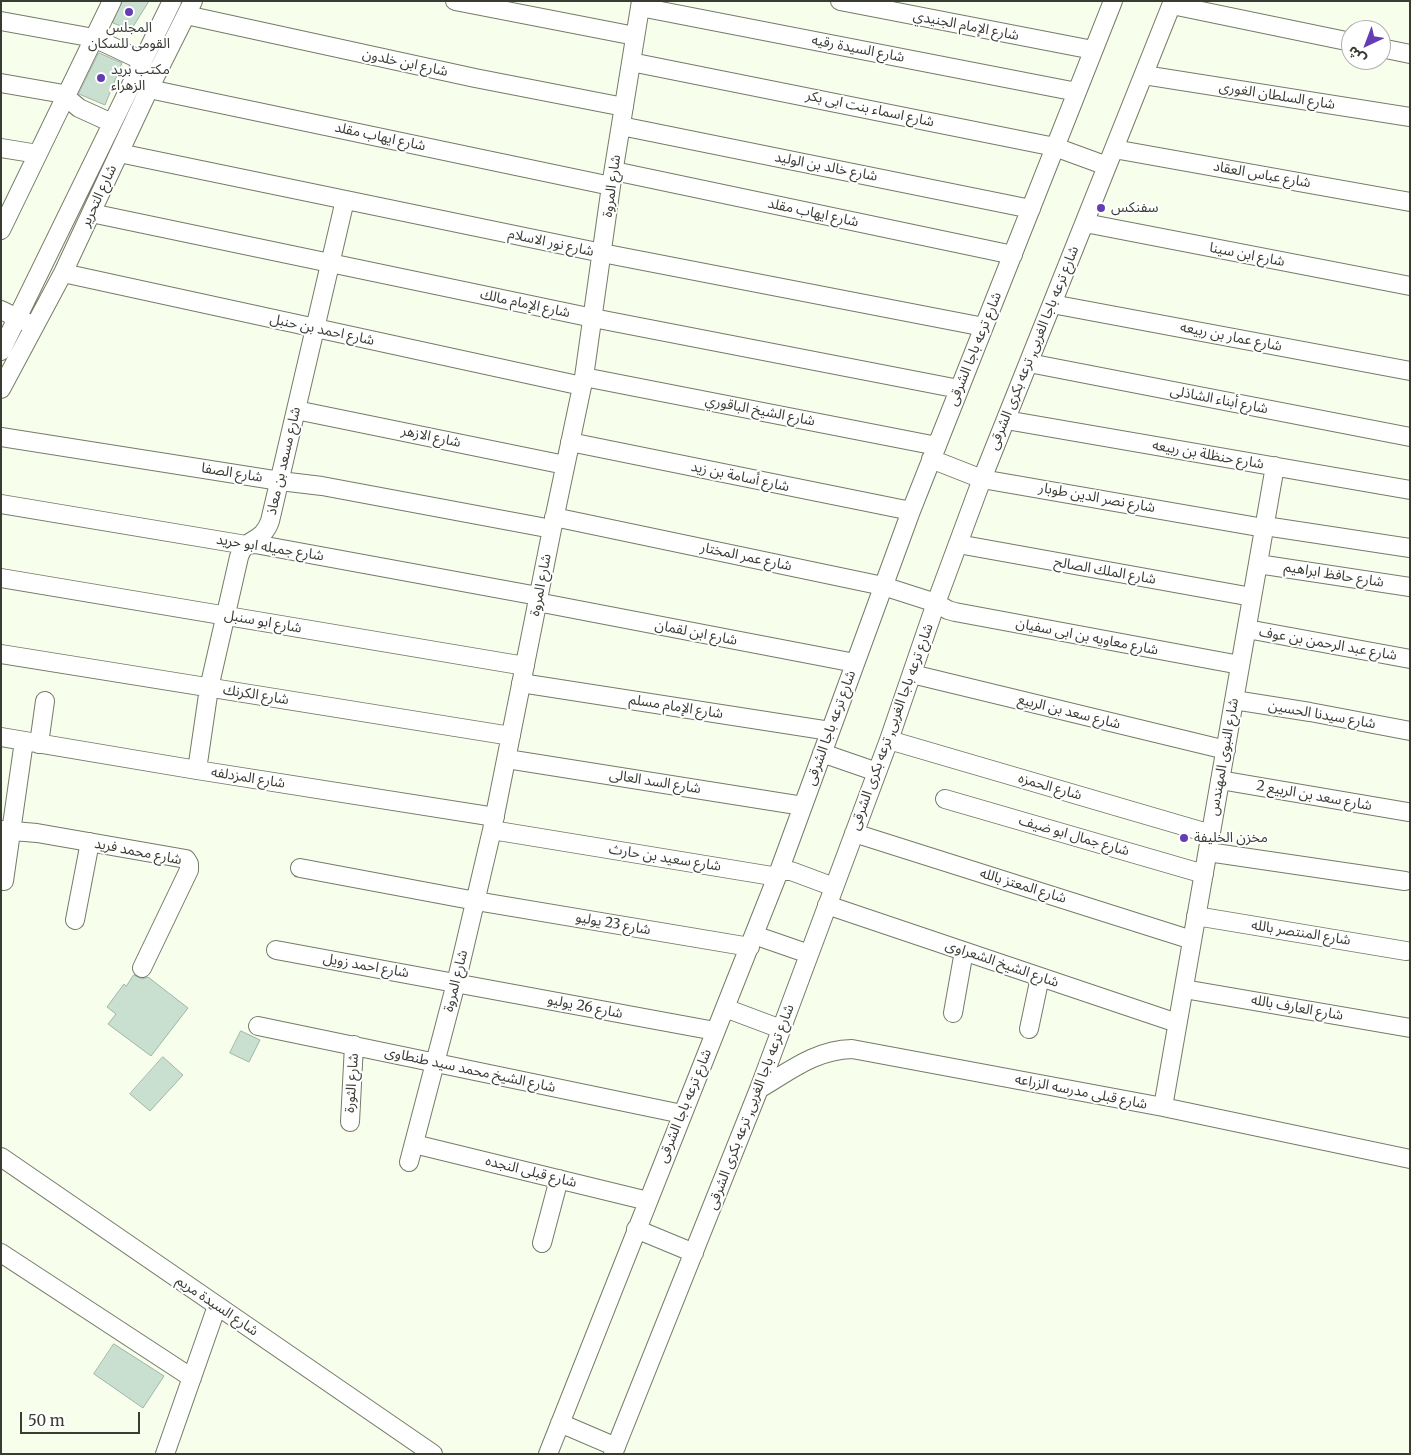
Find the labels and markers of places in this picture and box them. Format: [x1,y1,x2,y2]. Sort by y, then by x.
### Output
marker: المجلس القومى للسكان [123,6,135,18]
place label: المجلس القومى للسكان [88,20,170,52]
place label: مكتب بريد الزهراء [111,62,170,94]
marker: مكتب بريد الزهراء [95,72,107,84]
place label: سفنكس [1111,200,1159,216]
marker: سفنكس [1095,202,1107,214]
place label: مخزن الخليفة [1194,830,1268,846]
marker: مخزن الخليفة [1178,832,1190,844]

